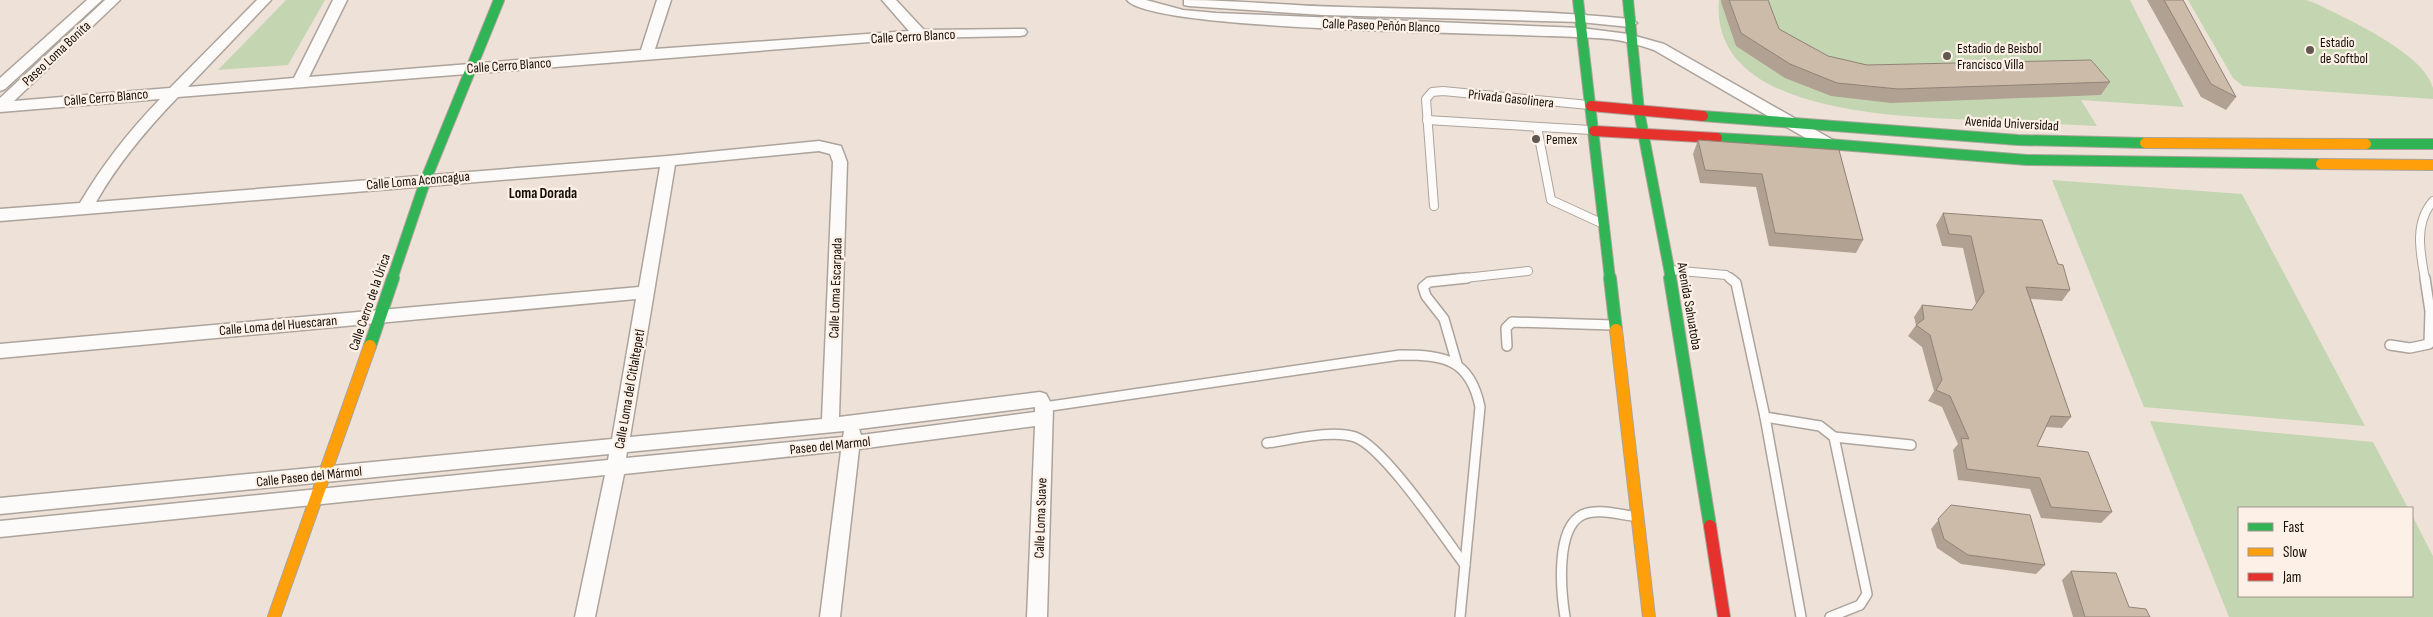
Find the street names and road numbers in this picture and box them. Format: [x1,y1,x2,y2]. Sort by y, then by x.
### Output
street label: Calle Paseo Peñón Blanco [1322,15,1440,36]
street label: Paseo Loma Bonita [19,17,94,89]
street label: Calle Cerro Blanco [870,26,956,47]
street label: Calle Cerro Blanco [466,54,552,77]
street label: Calle Cerro Blanco [63,85,149,110]
street label: Privada Gasolinera [1467,86,1555,111]
street label: Avenida Universidad [1964,113,2059,134]
street label: Calle Loma Aconcagua [366,168,470,193]
street label: Calle Loma Escarpada [825,238,846,339]
street label: Calle Cerro de la Úrica [345,251,394,353]
street label: Avenida Sahuatoba [1673,260,1706,351]
street label: Calle Loma del Huescaran [218,312,338,339]
street label: Calle Loma del Citlaltepetl [611,328,648,450]
street label: Paseo del Marmol [789,433,871,458]
street label: Calle Paseo del Mármol [255,462,363,491]
street label: Calle Loma Suave [1031,477,1050,559]

